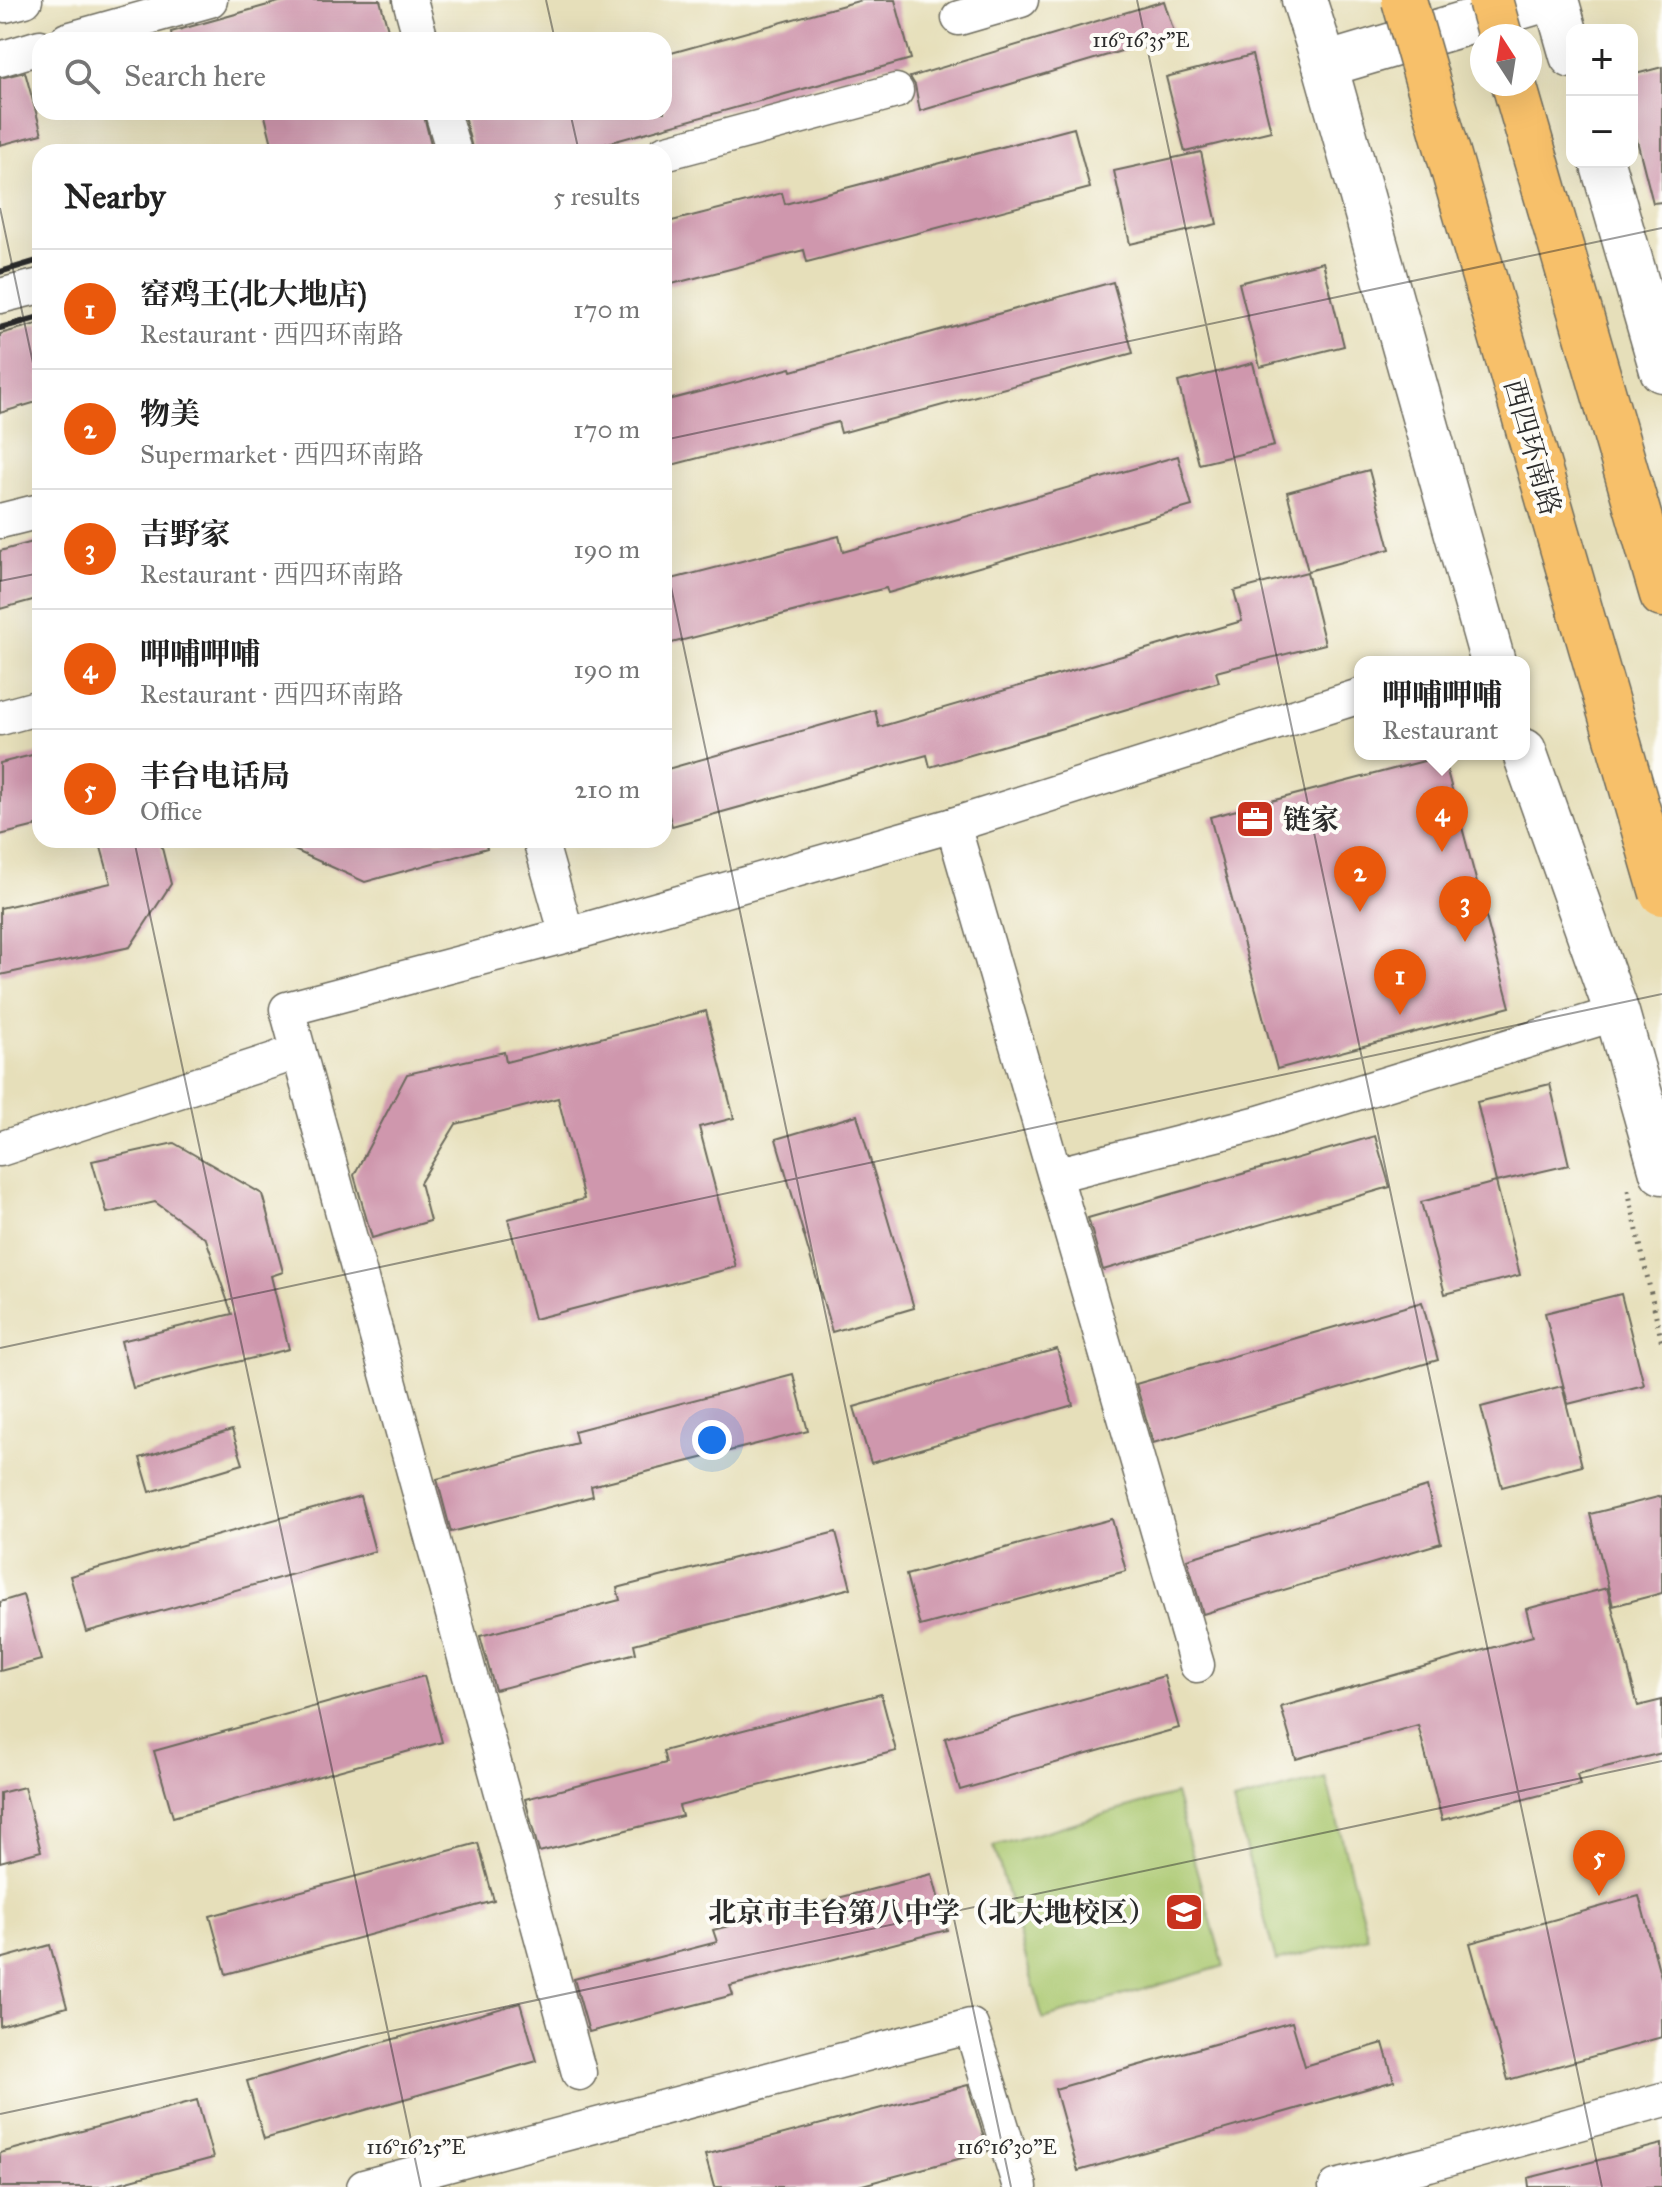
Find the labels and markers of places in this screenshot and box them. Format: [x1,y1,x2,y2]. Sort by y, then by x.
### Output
pin: 4 [1416,786,1468,852]
office icon: 链家 [1234,798,1276,840]
place label: 链家 [1283,802,1339,837]
pin: 2 [1334,846,1386,912]
pin: 3 [1439,876,1491,942]
pin: 1 [1374,949,1426,1015]
pin: 5 [1573,1830,1625,1896]
school or university icon: 北京市丰台第八中学（北大地校区） [1163,1891,1205,1933]
place label: 北京市丰台第八中学（北大地校区） [708,1895,1156,1930]

